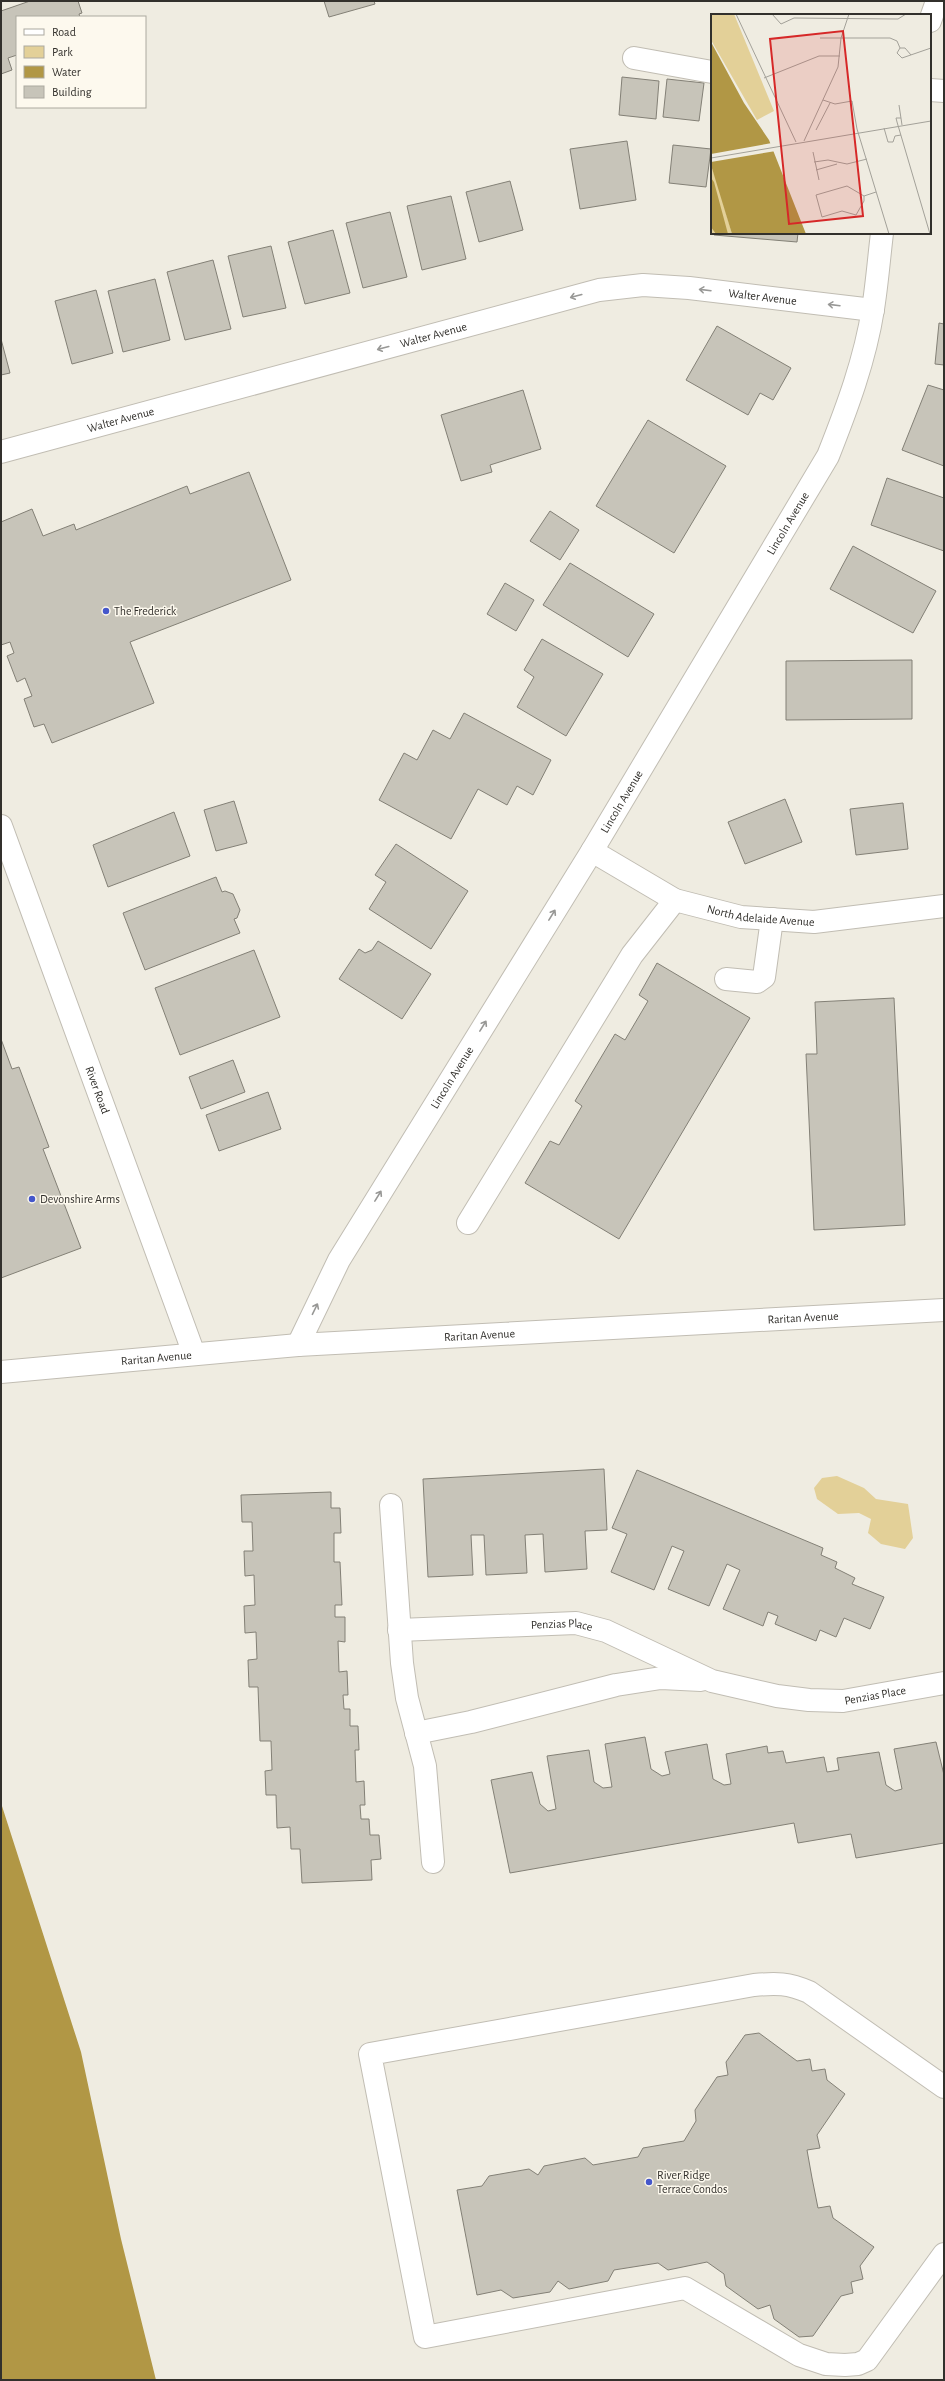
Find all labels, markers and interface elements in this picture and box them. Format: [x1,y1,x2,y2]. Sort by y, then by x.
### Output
inset map [711,14,931,234]
legend [16,16,146,108]
text: Road [52,26,76,38]
text: Park [52,46,73,58]
text: Water [52,66,81,78]
text: Building [52,86,92,98]
one-way arrow [699,286,712,293]
street label: Walter Avenue [728,287,797,307]
one-way arrow [570,293,583,300]
one-way arrow [828,301,841,309]
street label: Walter Avenue [399,320,468,350]
one-way arrow [377,344,390,352]
street label: Walter Avenue [86,405,155,434]
street label: Lincoln Avenue [764,490,811,557]
place label: The Frederick [114,605,177,617]
marker: The Frederick [101,606,111,616]
street label: Lincoln Avenue [598,768,645,835]
street label: North Adelaide Avenue [706,903,815,928]
one-way arrow [548,909,556,921]
one-way arrow [480,1020,488,1032]
street label: Lincoln Avenue [428,1044,476,1111]
street label: River Road [83,1064,112,1115]
one-way arrow [375,1190,383,1202]
place label: Devonshire Arms [40,1193,120,1205]
marker: Devonshire Arms [27,1194,37,1204]
one-way arrow [312,1304,319,1316]
street label: Raritan Avenue [767,1310,839,1326]
street label: Raritan Avenue [444,1327,515,1343]
street label: Raritan Avenue [120,1349,192,1367]
street label: Penzias Place [531,1617,594,1633]
street label: Penzias Place [843,1684,907,1707]
place label: River Ridge Terrace Condos [657,2169,727,2195]
marker: River Ridge Terrace Condos [644,2177,654,2187]

